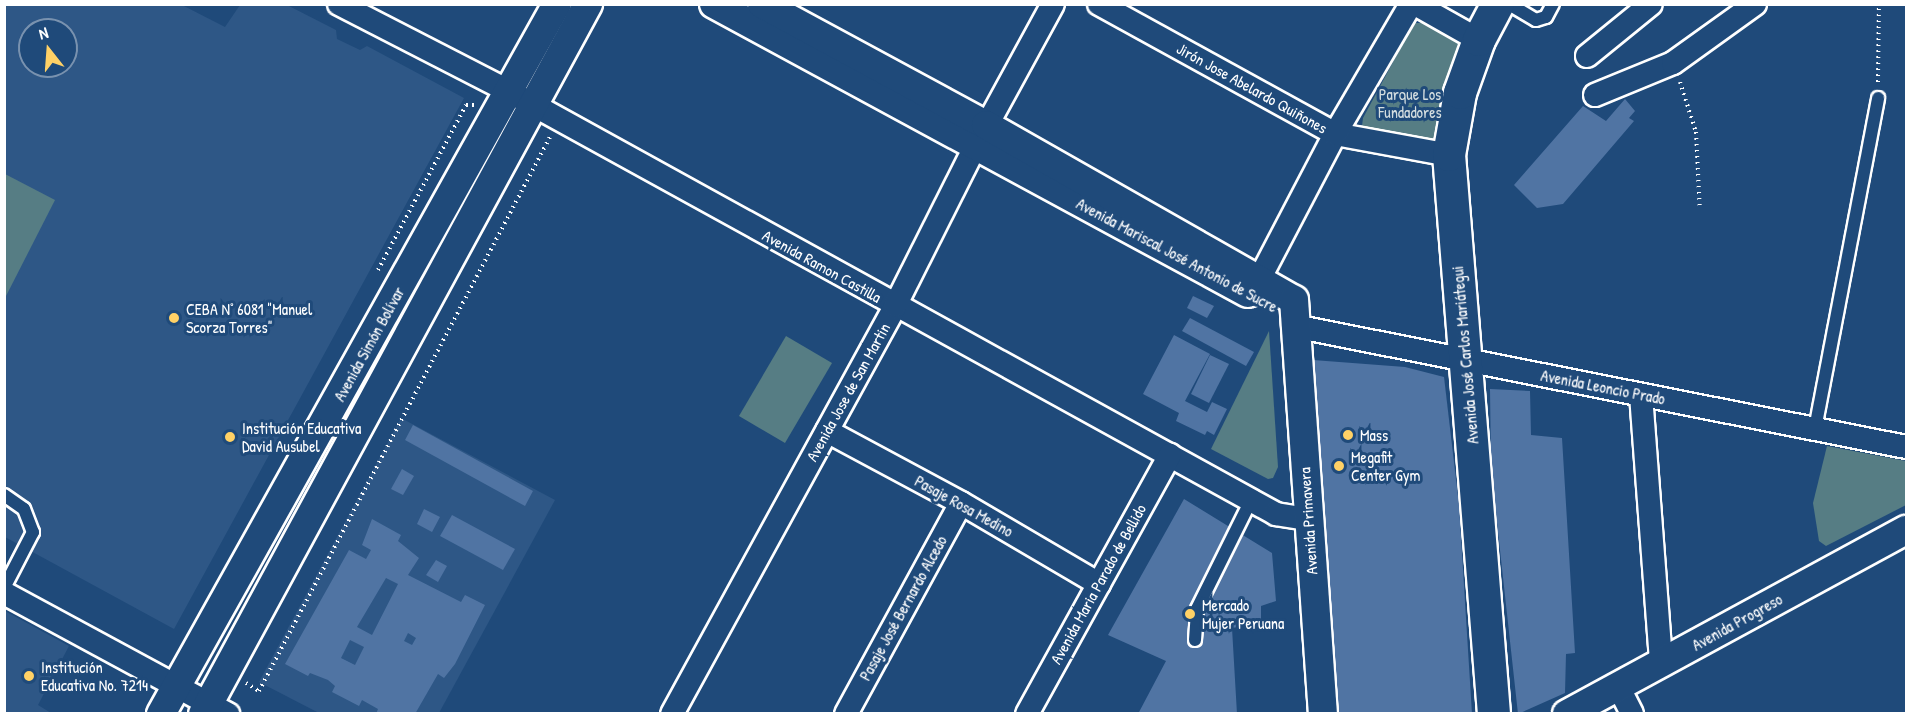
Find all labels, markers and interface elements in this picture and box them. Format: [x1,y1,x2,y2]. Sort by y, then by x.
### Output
north arrow [18,18,78,78]
text: N [36,21,51,44]
street label: Jirón Jose Abelardo Quiñones [1173,39,1331,137]
park label: Parque Los Fundadores [1378,84,1442,122]
street label: Avenida Mariscal José Antonio de Sucre [1073,194,1281,316]
street label: Avenida Ramon Castilla [759,225,885,307]
street label: Avenida José Carlos Mariátegui [1448,265,1482,445]
street label: Avenida Simón Bolívar [330,283,408,405]
place label: CEBA N° 6081 "Manuel Scorza Torres" [186,299,312,337]
marker: CEBA N° 6081 "Manuel Scorza Torres" [167,311,181,325]
street label: Avenida Jose de San Martin [802,319,894,465]
street label: Avenida Leoncio Prado [1539,366,1667,408]
place label: Institución Educativa David Ausubel [242,418,361,456]
place label: Mass [1360,425,1388,445]
marker: Mass [1341,428,1355,442]
marker: Institución Educativa David Ausubel [223,430,237,444]
place label: Megafit Center Gym [1351,447,1420,485]
marker: Megafit Center Gym [1332,459,1346,473]
street label: Avenida Primavera [1295,467,1321,575]
street label: Pasaje Rosa Medino [911,471,1017,541]
street label: Avenida Maria Parado de Bellido [1046,501,1150,667]
street label: Pasaje José Bernardo Alcedo [855,532,951,684]
street label: Avenida Progreso [1689,589,1785,655]
place label: Mercado Mujer Peruana [1202,595,1284,633]
marker: Mercado Mujer Peruana [1183,607,1197,621]
place label: Institución Educativa No. 7214 [41,657,148,695]
marker: Institución Educativa No. 7214 [22,669,36,683]

